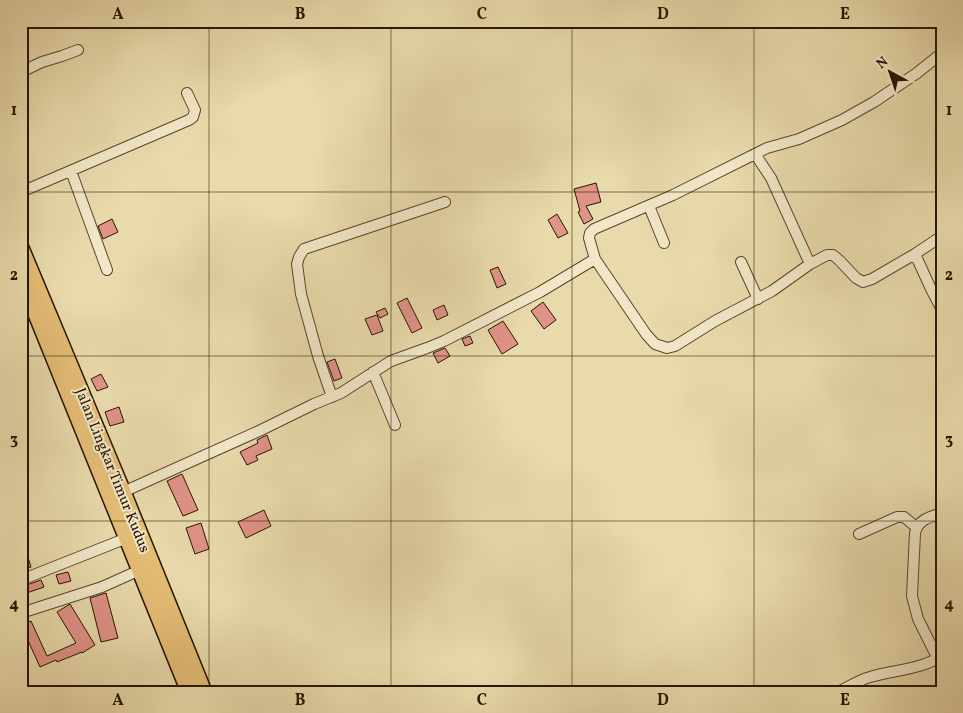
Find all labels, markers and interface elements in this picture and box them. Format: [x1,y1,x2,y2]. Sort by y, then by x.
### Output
text: A [112,4,124,26]
text: B [295,4,306,26]
text: C [477,4,487,26]
text: D [657,4,669,26]
text: E [840,4,850,26]
north arrow [866,48,916,98]
text: N [873,53,893,74]
text: 1 [11,100,17,122]
text: 1 [946,100,952,122]
text: 2 [10,265,18,287]
text: 2 [945,265,953,287]
street label: Jalan Lingkar Timur Kudus [69,385,154,556]
text: 3 [10,429,18,451]
text: 3 [945,429,953,451]
text: 4 [9,594,19,616]
text: 4 [944,594,954,616]
text: A [112,690,124,712]
text: B [295,690,306,712]
text: C [477,690,487,712]
text: D [657,690,669,712]
text: E [840,690,850,712]

